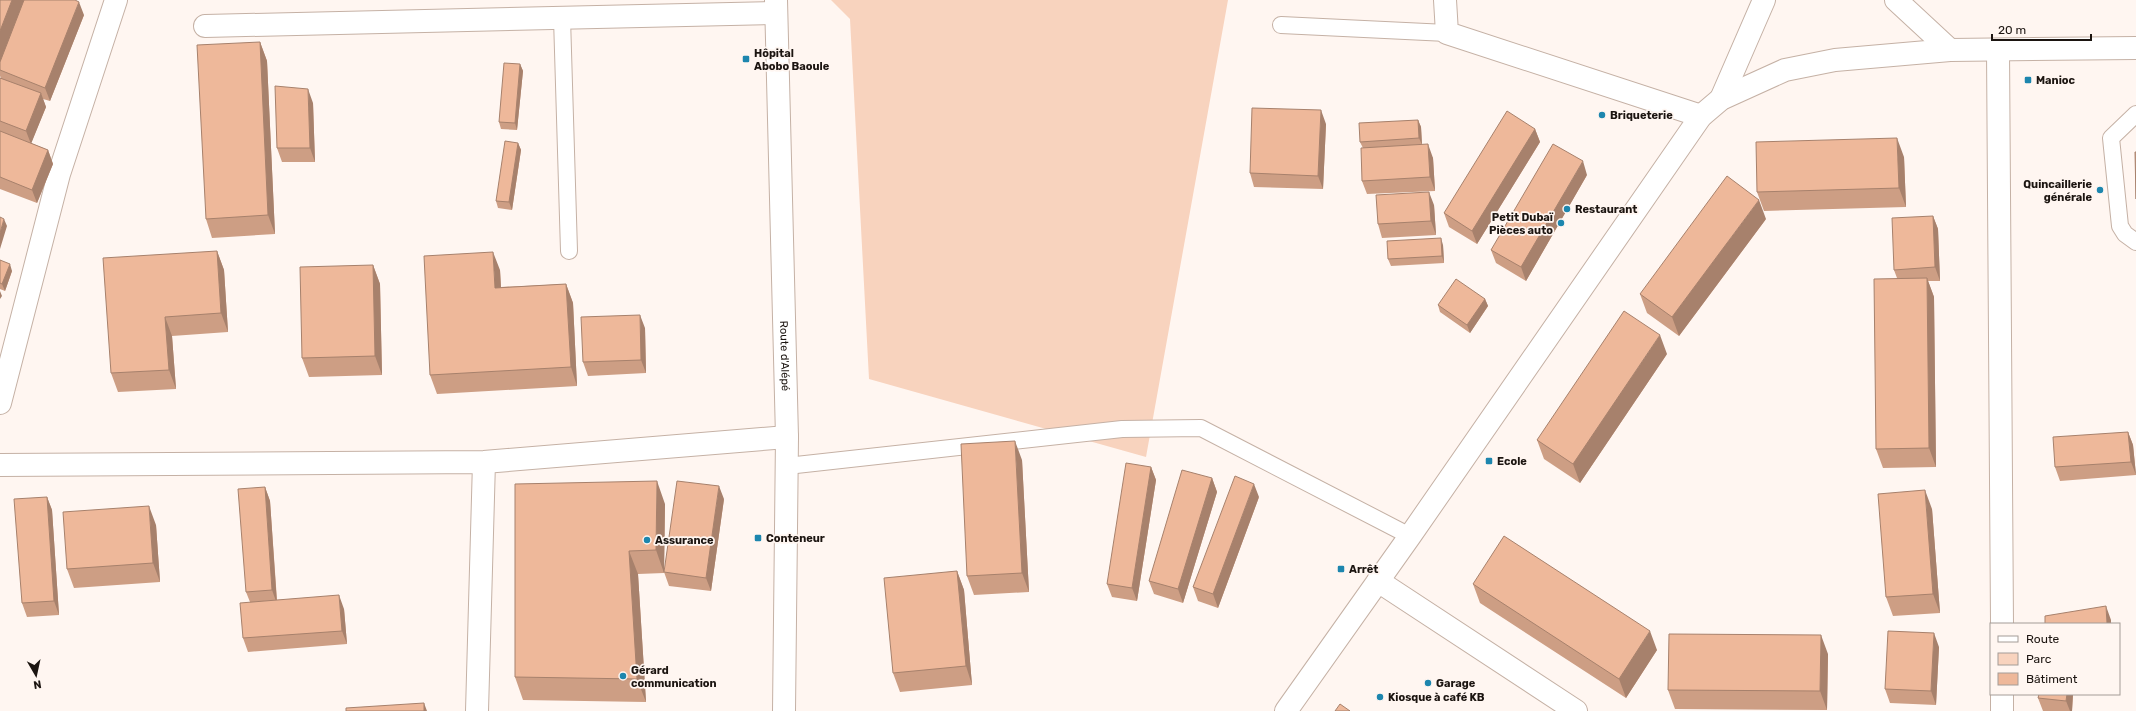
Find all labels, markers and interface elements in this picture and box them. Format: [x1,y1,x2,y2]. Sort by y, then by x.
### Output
scale bar [1992,16,2091,42]
text: 20 m [1998,23,2026,37]
place label: Hôpital Abobo Baoule [754,47,830,73]
marker: Hôpital Abobo Baoule [741,54,751,64]
place label: Manioc [2036,74,2076,87]
marker: Manioc [2023,75,2033,85]
place label: Briqueterie [1610,109,1673,122]
marker: Briqueterie [1597,110,1607,120]
place label: Quincaillerie générale [2023,178,2092,204]
marker: Quincaillerie générale [2095,185,2105,195]
place label: Restaurant [1575,203,1637,216]
marker: Restaurant [1562,204,1572,214]
place label: Petit Dubaï Pièces auto [1489,211,1554,237]
marker: Petit Dubaï Pièces auto [1556,218,1566,228]
street label: Route d'Alépé [778,321,792,391]
place label: Ecole [1497,455,1527,468]
marker: Ecole [1484,456,1494,466]
place label: Conteneur [766,532,825,545]
marker: Conteneur [753,533,763,543]
place label: Assurance [655,534,714,547]
marker: Assurance [642,535,652,545]
place label: Arrêt [1349,563,1378,576]
marker: Arrêt [1336,564,1346,574]
legend [1990,623,2120,695]
text: Route [2026,632,2060,646]
text: Parc [2026,652,2052,666]
north arrow [16,655,56,695]
place label: Gérard communication [631,664,717,690]
marker: Gérard communication [618,671,628,681]
text: Bâtiment [2026,672,2078,686]
text: N [32,677,42,691]
place label: Garage [1436,677,1476,690]
marker: Garage [1423,678,1433,688]
place label: Kiosque à café KB [1388,691,1485,704]
marker: Kiosque à café KB [1375,692,1385,702]

